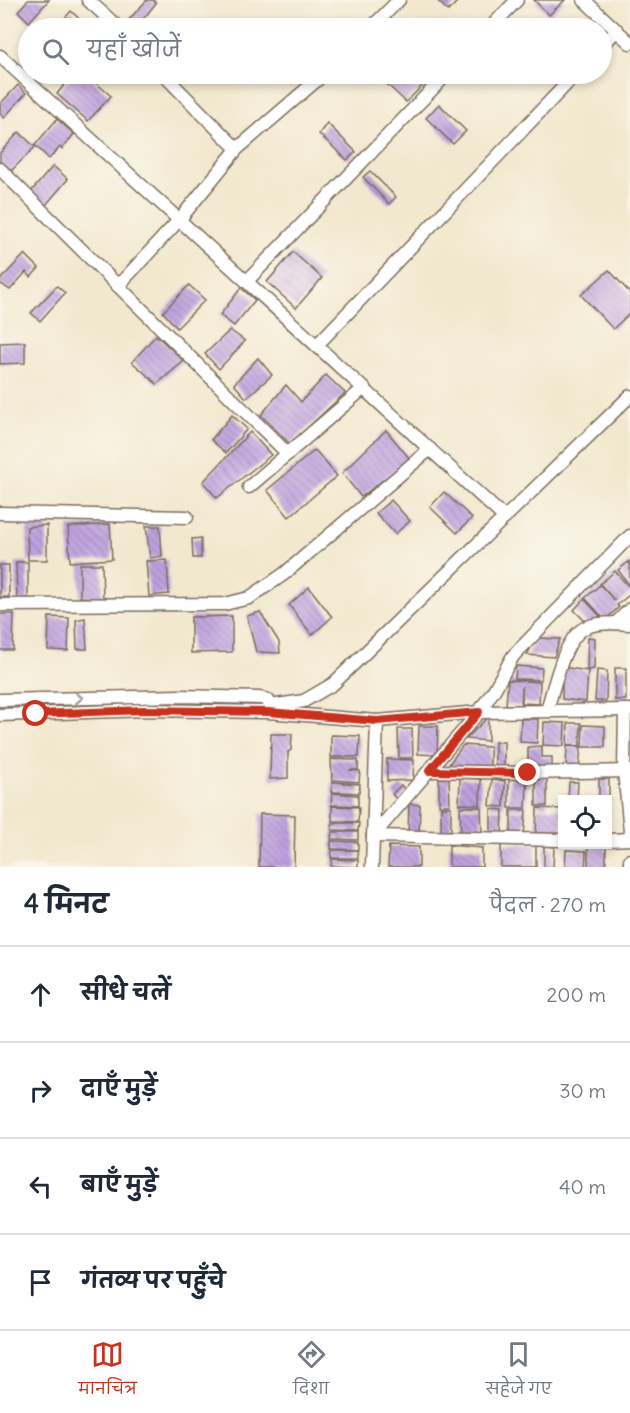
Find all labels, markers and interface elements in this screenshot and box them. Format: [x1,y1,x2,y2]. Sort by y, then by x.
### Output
search box [18,18,612,84]
icon: search [39,35,72,68]
text: यहाँ खोजें [87,35,181,63]
one-way arrow [75,692,84,705]
route start [22,700,48,726]
route end [514,759,540,785]
map controls [558,795,612,849]
button: locate [558,795,612,849]
text: 4 मिनट [24,887,108,920]
text: पैदल · 270 m [490,892,606,917]
icon: ahead [24,978,57,1011]
text: सीधे चलें [81,978,171,1006]
text: 200 m [546,982,606,1007]
icon: right [24,1074,57,1107]
text: दाएँ मुड़ें [81,1074,157,1102]
text: 30 m [559,1078,606,1103]
icon: left [24,1170,57,1203]
text: बाएँ मुड़ें [81,1170,158,1198]
text: 40 m [559,1174,606,1199]
icon: arrive [24,1266,57,1299]
text: गंतव्य पर पहुँचे [81,1266,225,1294]
tab: मानचित्र [78,1338,137,1406]
tab: दिशा [293,1338,329,1406]
tab: सहेजे गए [486,1338,552,1406]

